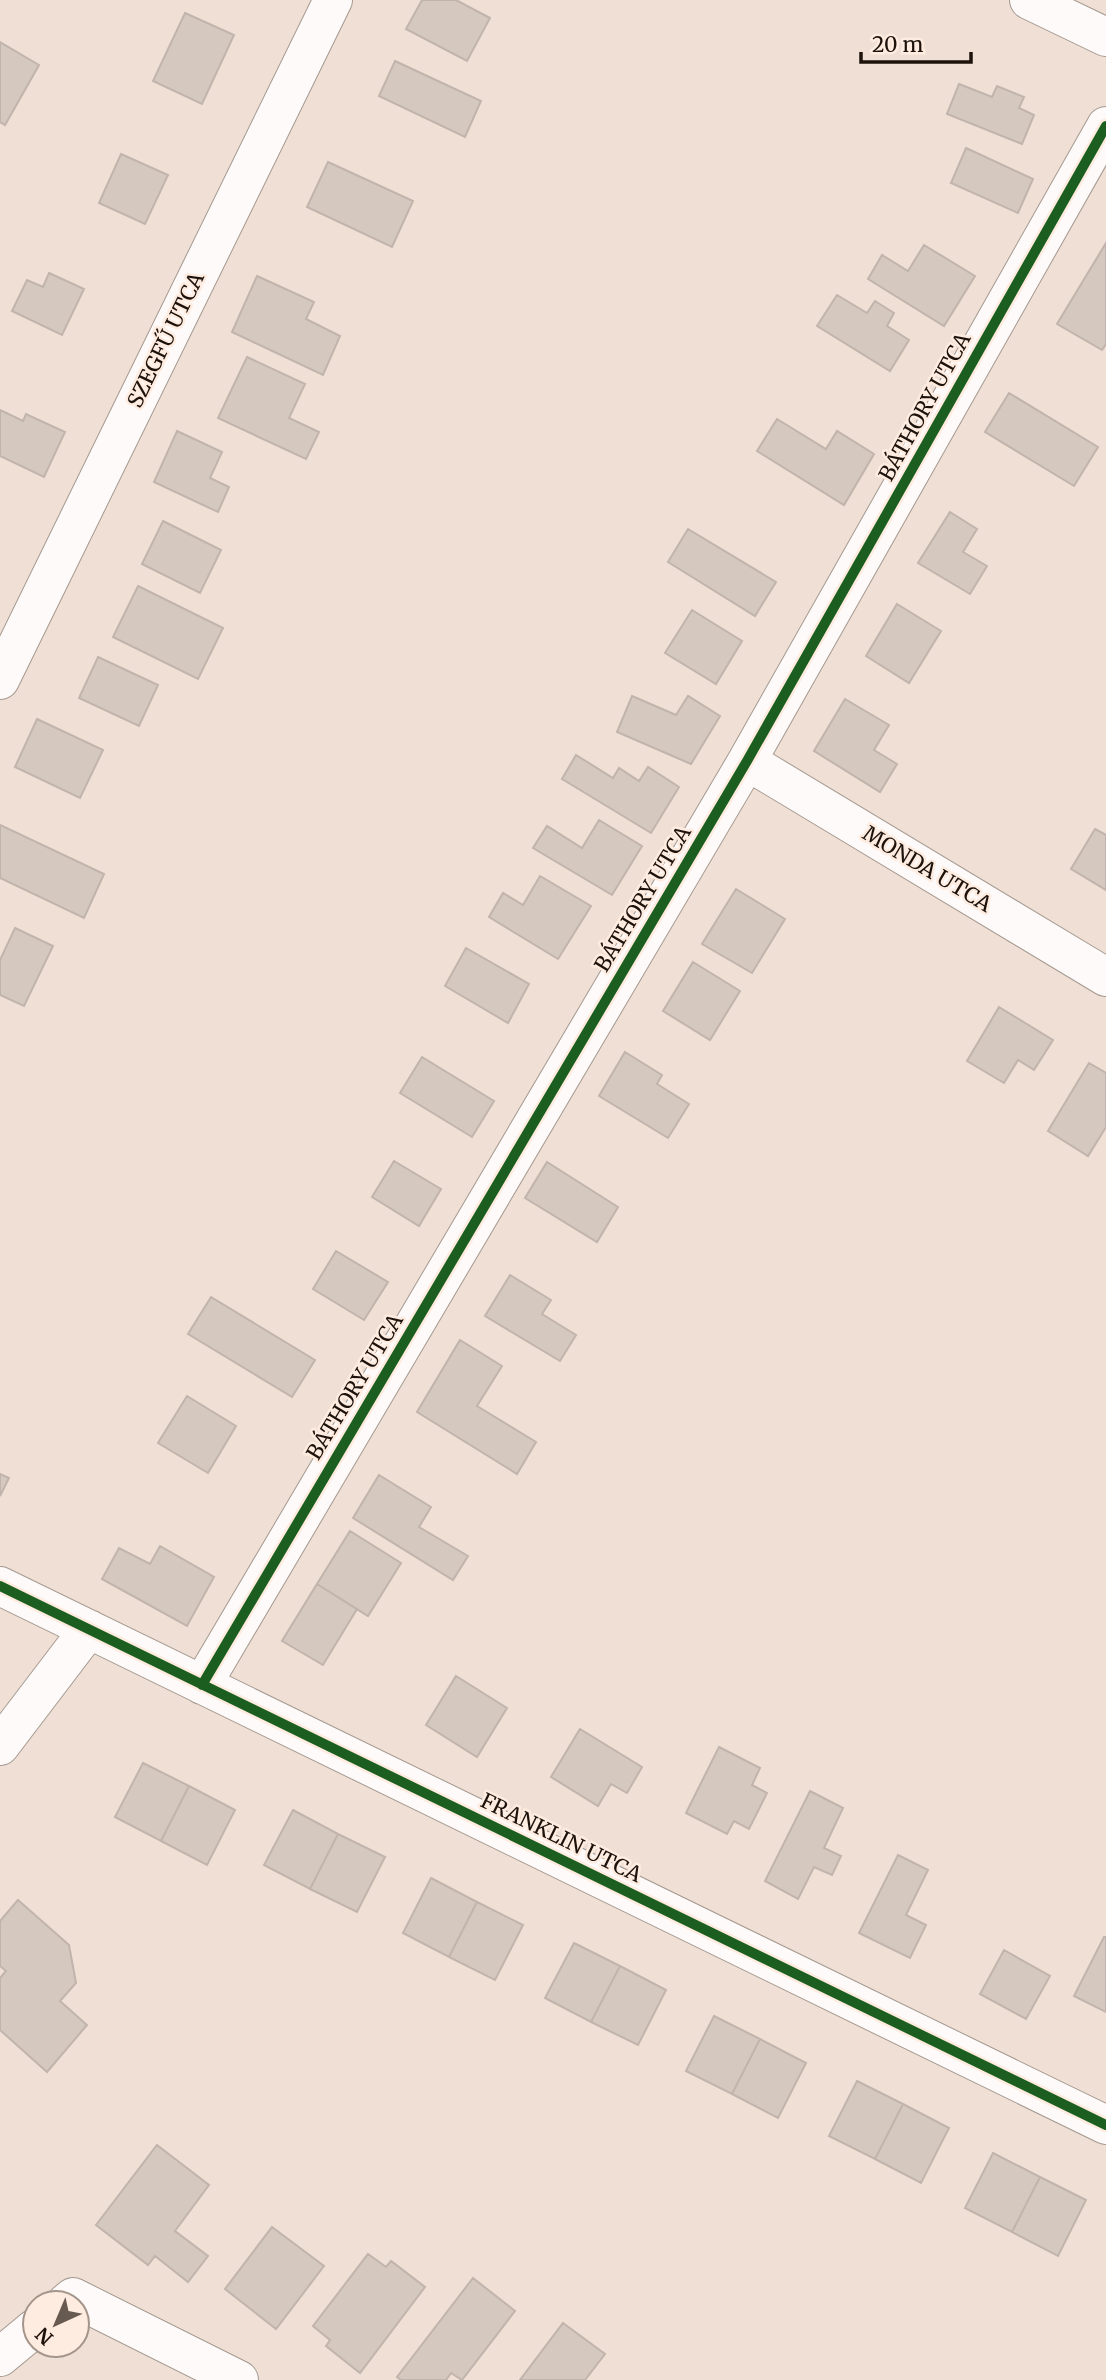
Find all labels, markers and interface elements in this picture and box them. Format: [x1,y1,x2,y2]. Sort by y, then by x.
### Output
scale bar [861,21,971,65]
text: 20 m [872,31,924,58]
street label: SZEGFŰ UTCA [120,267,210,412]
street label: BÁTHORY UTCA [872,327,977,486]
street label: MONDA UTCA [858,819,997,918]
street label: BÁTHORY UTCA [587,820,697,977]
street label: BÁTHORY UTCA [299,1308,409,1465]
street label: FRANKLIN UTCA [476,1787,646,1888]
north arrow [21,2289,91,2359]
text: N [30,2322,58,2350]

